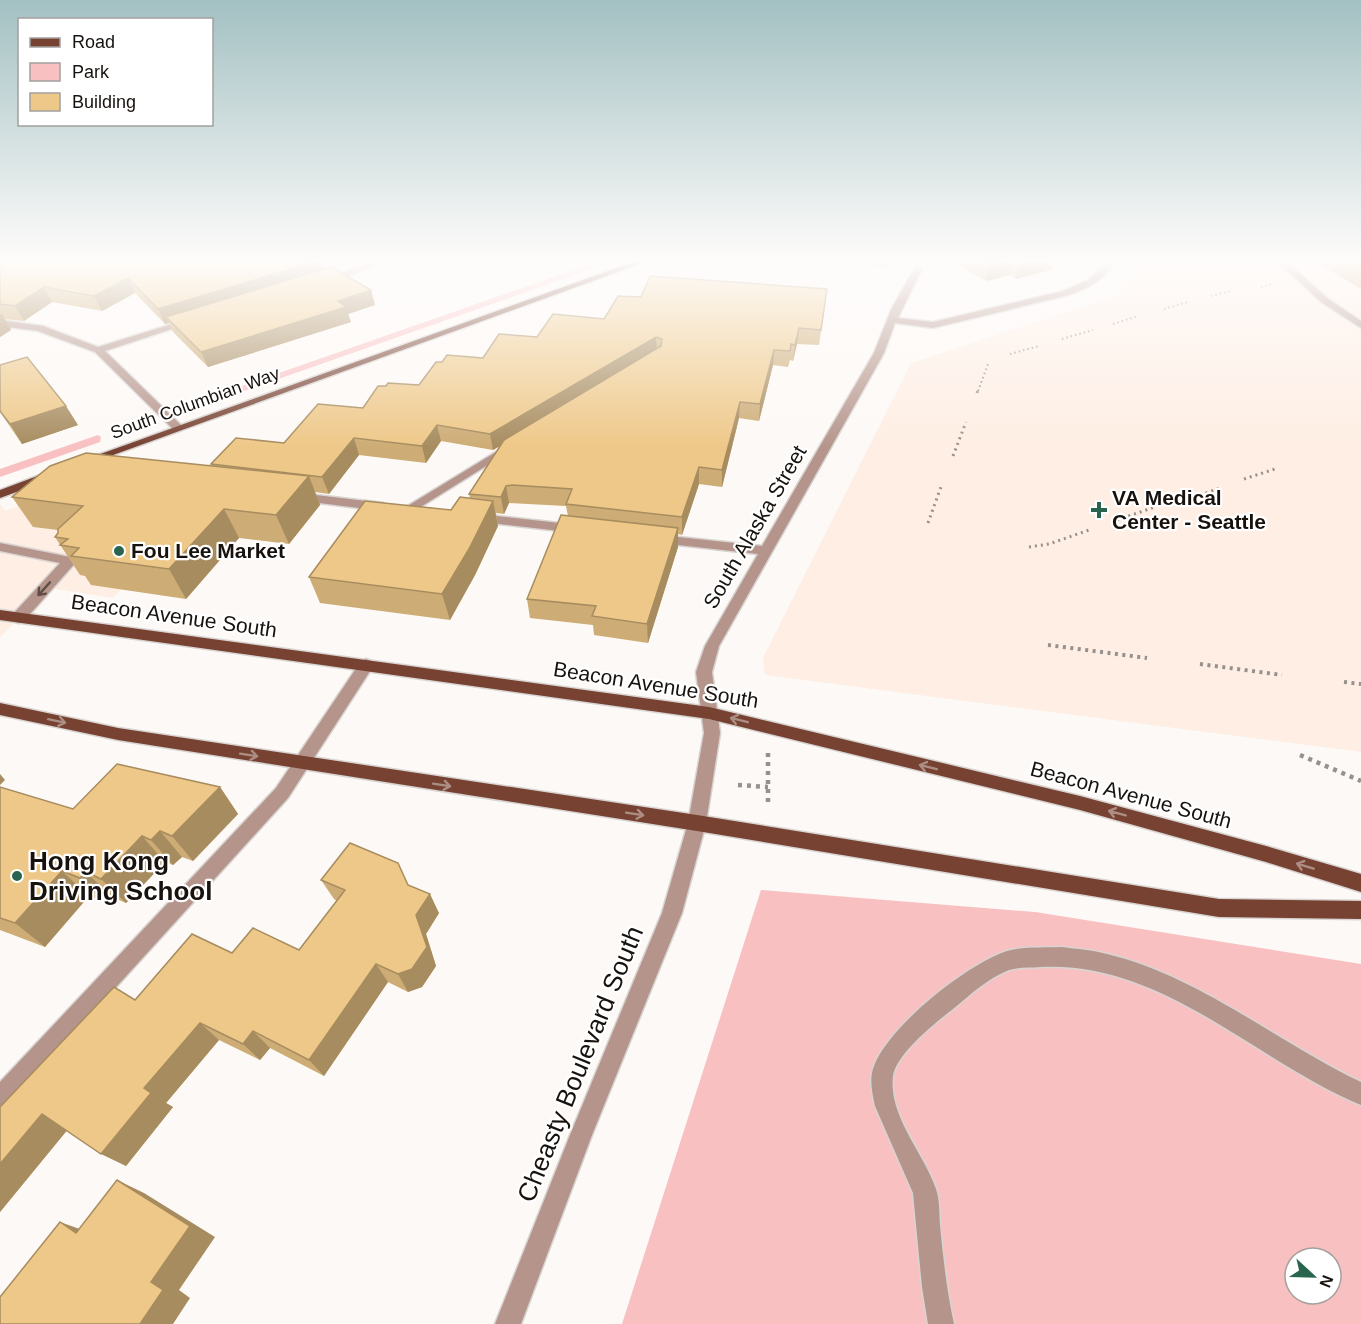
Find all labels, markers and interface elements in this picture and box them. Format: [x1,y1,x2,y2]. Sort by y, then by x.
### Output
legend [18,18,213,126]
text: Road [72,32,115,52]
text: Park [72,62,110,82]
text: Building [72,92,136,112]
street label: South Columbian Way [108,363,282,443]
street label: South Alaska Street [698,441,811,612]
place label: VA Medical Center - Seattle [1112,486,1266,533]
marker: VA Medical Center - Seattle [1090,501,1108,519]
place label: Fou Lee Market [131,539,285,562]
marker: Fou Lee Market [112,544,126,558]
one-way arrow [37,581,51,596]
street label: Beacon Avenue South [70,590,278,641]
street label: Beacon Avenue South [552,657,760,712]
one-way arrow [729,713,748,725]
one-way arrow [48,716,67,728]
one-way arrow [239,750,259,761]
street label: Beacon Avenue South [1028,757,1234,832]
one-way arrow [919,761,938,772]
one-way arrow [432,779,451,790]
one-way arrow [1108,807,1127,819]
one-way arrow [624,808,644,819]
place label: Hong Kong Driving School [29,846,212,906]
one-way arrow [1296,860,1315,871]
marker: Hong Kong Driving School [10,869,24,883]
street label: Cheasty Boulevard South [511,922,649,1206]
north arrow [1283,1246,1343,1306]
text: N [1316,1273,1336,1290]

